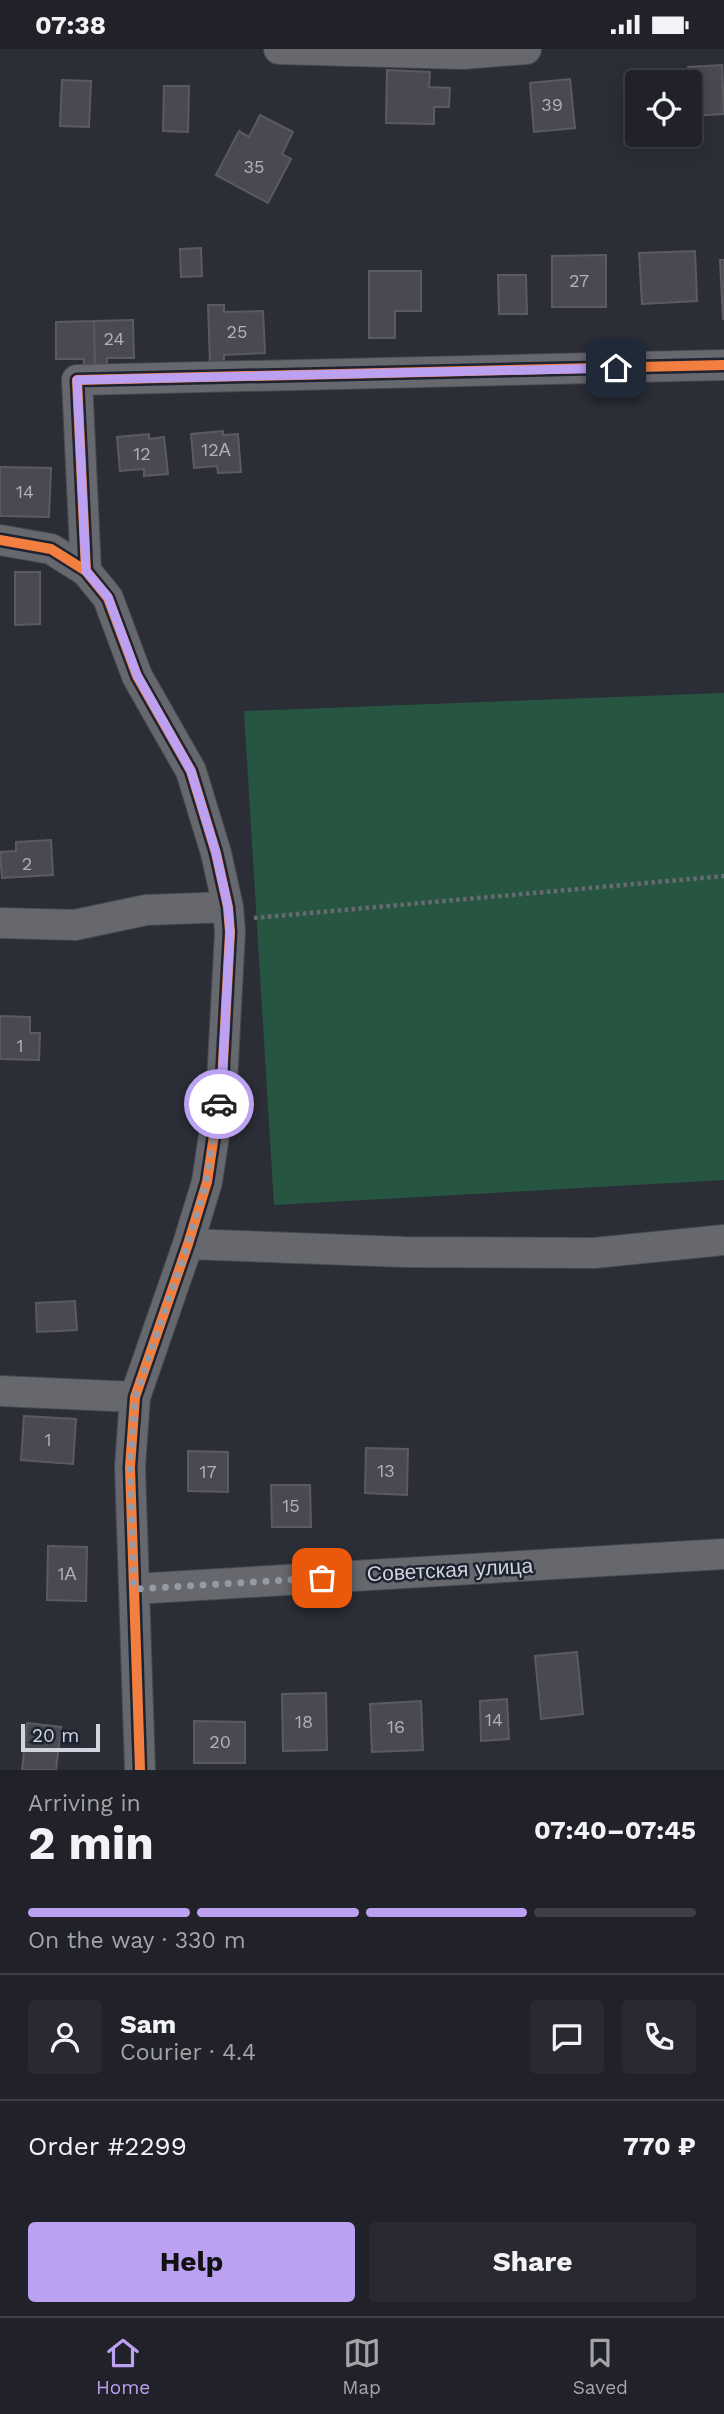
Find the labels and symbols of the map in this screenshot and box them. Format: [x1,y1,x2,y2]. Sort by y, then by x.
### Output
house number: 39 [541,94,563,115]
house number: 35 [244,156,264,177]
house number: 27 [569,270,589,291]
house number: 25 [227,321,247,342]
house number: 24 [104,328,124,349]
pin [586,338,646,398]
house number: 12А [201,439,231,460]
house number: 12 [133,443,151,464]
house number: 14 [16,481,34,502]
house number: 2 [22,853,32,874]
house number: 1 [16,1035,24,1056]
courier [184,1069,254,1139]
house number: 1 [44,1429,52,1450]
house number: 13 [377,1460,395,1481]
house number: 17 [199,1461,217,1482]
house number: 15 [282,1495,300,1516]
pin [292,1548,352,1608]
street label: Советская улица [366,1553,534,1586]
house number: 1А [57,1563,77,1584]
house number: 14 [485,1709,503,1730]
house number: 18 [295,1711,313,1732]
house number: 16 [387,1716,405,1737]
scale bar [21,1721,100,1753]
house number: 20 [209,1731,231,1752]

